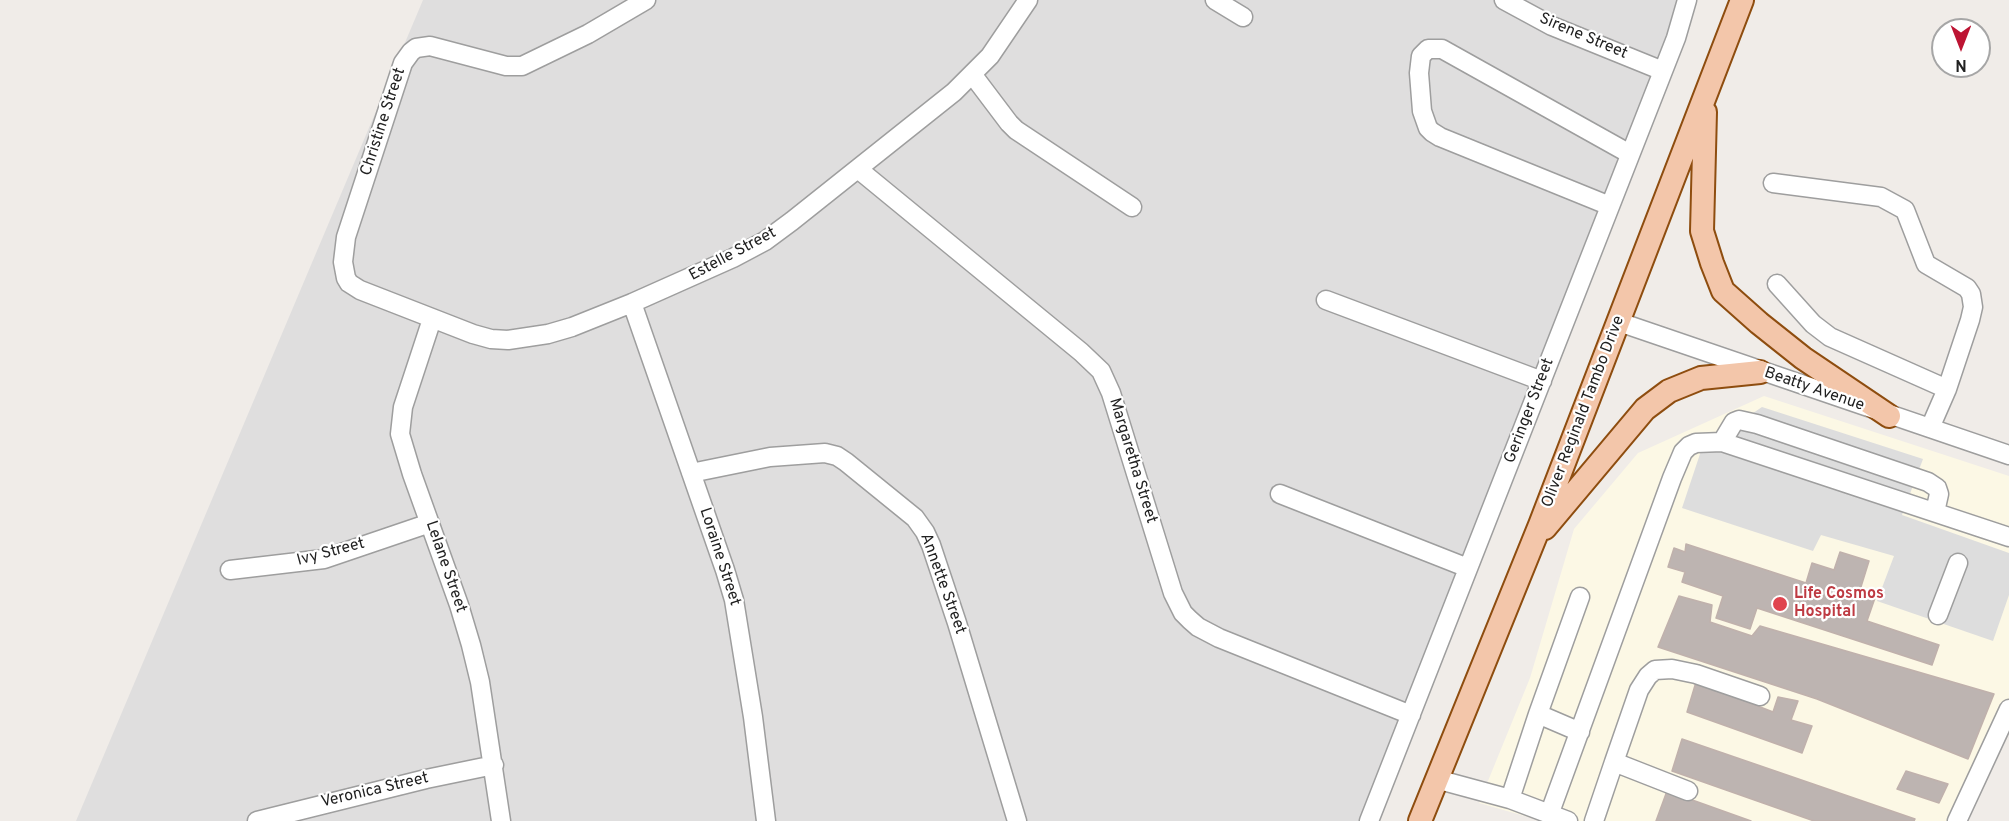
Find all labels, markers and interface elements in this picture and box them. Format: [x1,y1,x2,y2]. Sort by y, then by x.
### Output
street label: Sirene Street [1536,10,1630,64]
north arrow [1931,18,1991,78]
text: N [1955,54,1967,74]
street label: Christine Street [357,66,411,178]
street label: Estelle Street [686,224,780,286]
street label: Oliver Reginald Tambo Drive [1539,313,1629,511]
street label: Geringer Street [1501,356,1559,466]
street label: Beatty Avenue [1761,364,1867,416]
street label: Margaretha Street [1104,396,1160,526]
street label: Loraine Street [694,506,744,608]
street label: Lelane Street [420,518,470,616]
street label: Annette Street [915,531,969,637]
street label: Ivy Street [295,535,367,571]
place label: Life Cosmos Hospital [1794,585,1884,623]
marker: Life Cosmos Hospital [1771,595,1789,613]
street label: Veronica Street [319,769,431,813]

